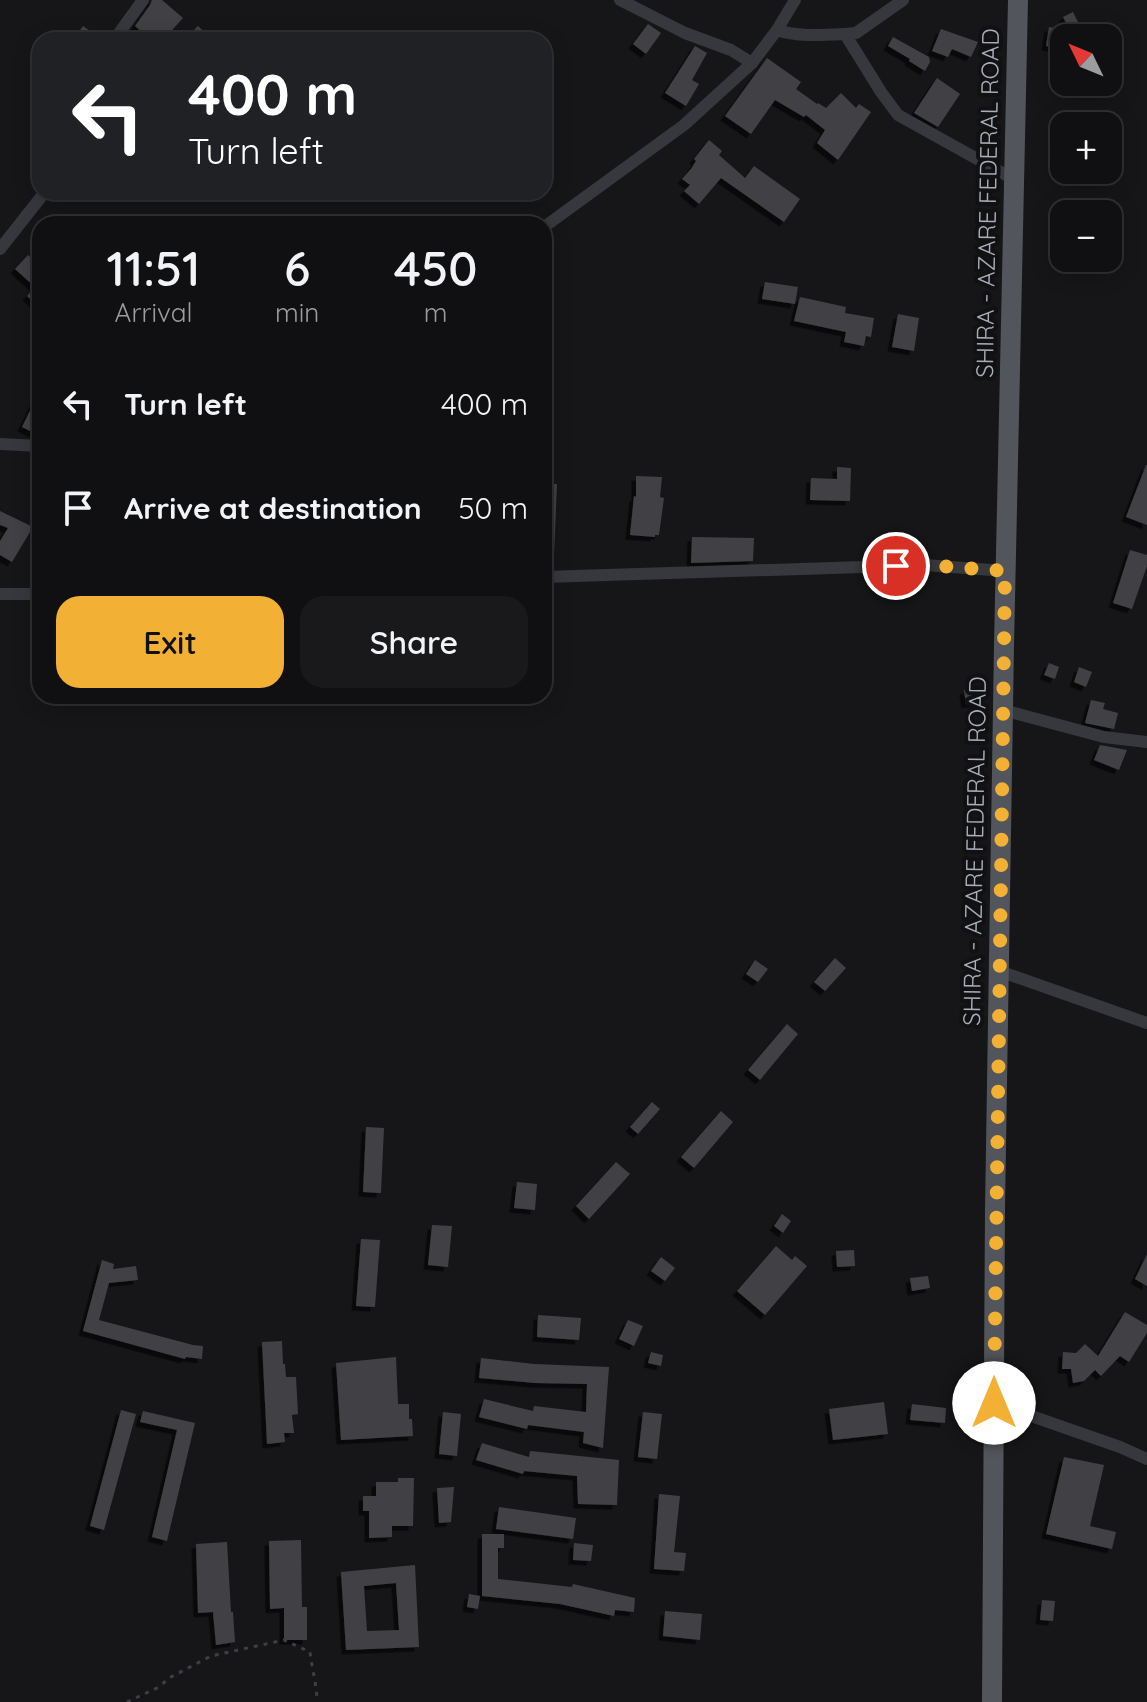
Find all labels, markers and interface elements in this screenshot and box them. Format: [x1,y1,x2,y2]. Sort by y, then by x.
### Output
north arrow [1050,24,1122,96]
map controls [1050,24,1122,272]
street label: SHIRA - AZARE FEDERAL ROAD [969,28,1005,378]
text: 400 m [188,59,357,129]
icon: left [56,64,160,168]
button: + [1050,112,1122,184]
text: Turn left [188,128,324,173]
button: − [1050,200,1122,272]
text: 11:51 [106,238,201,298]
text: 6 [284,238,310,298]
text: 450 [394,238,478,298]
text: Arrival [115,296,192,329]
text: min [275,296,319,329]
text: m [424,296,448,329]
icon: left [56,382,100,426]
text: Turn left [124,385,247,423]
text: 400 m [441,385,528,423]
icon: arrive [56,486,100,530]
text: Arrive at destination [124,489,422,527]
text: 50 m [458,489,528,527]
pin [862,532,930,600]
icon: arrive [874,544,918,588]
button: Exit [56,596,284,688]
button: Share [300,596,528,688]
street label: SHIRA - AZARE FEDERAL ROAD [956,676,992,1026]
position arrow [952,1361,1036,1445]

